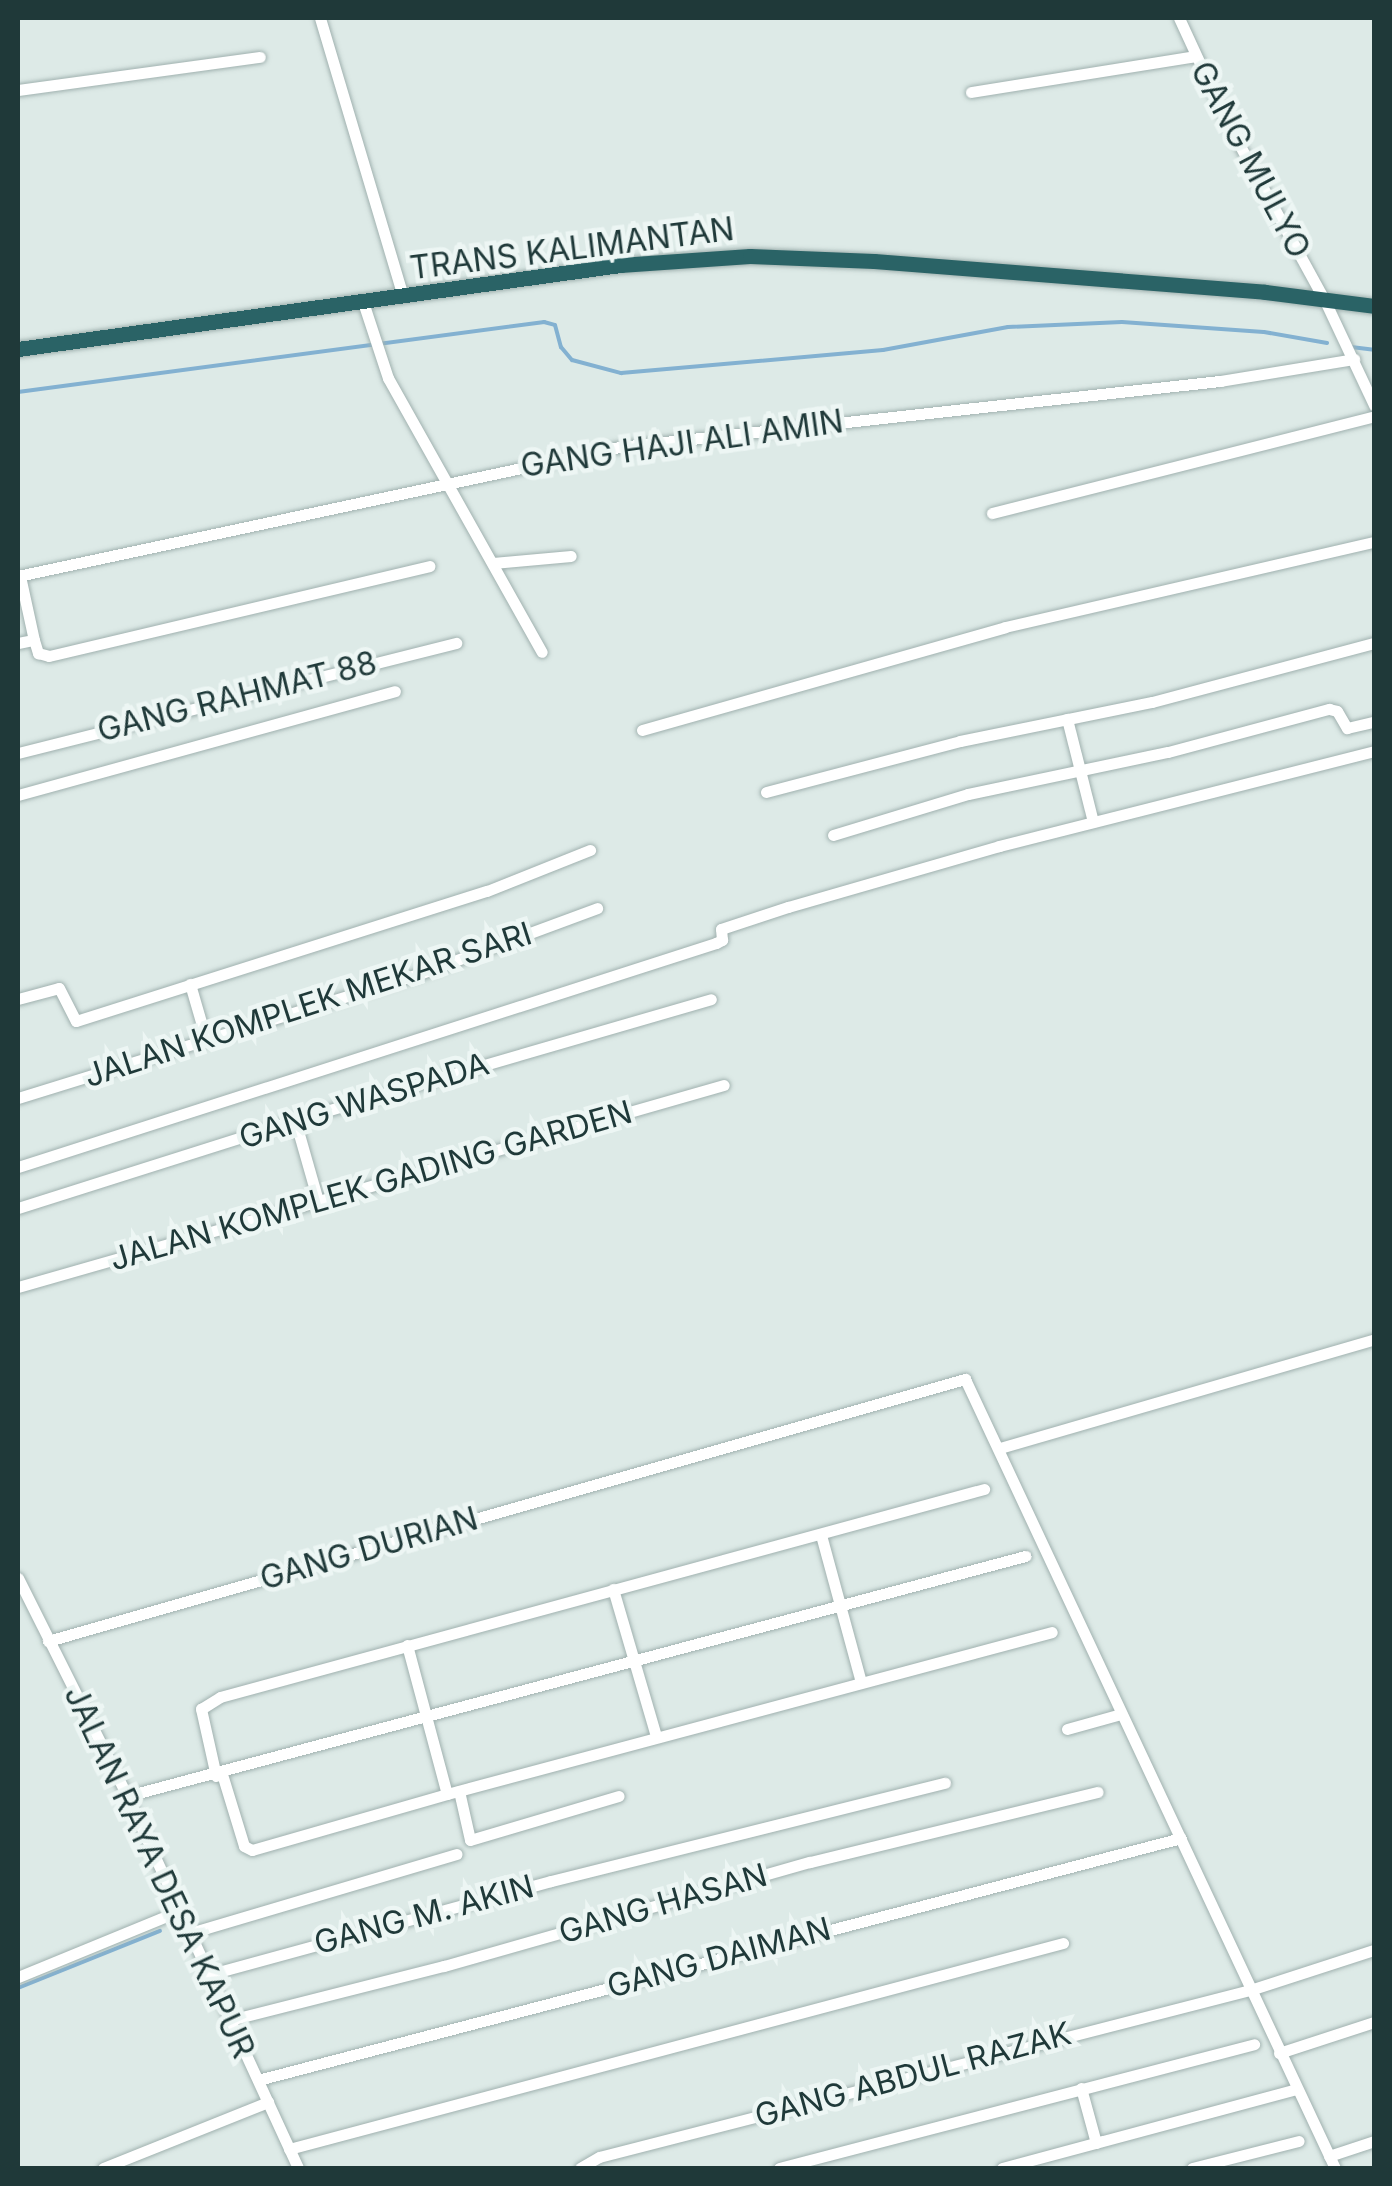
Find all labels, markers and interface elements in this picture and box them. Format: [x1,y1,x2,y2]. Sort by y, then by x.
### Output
street label: GANG MULYO [1182,55,1318,265]
street label: TRANS KALIMANTAN [408,210,736,288]
street label: GANG HAJI ALI AMIN [518,402,846,486]
street label: GANG RAHMAT 88 [94,644,380,750]
street label: JALAN KOMPLEK MEKAR SARI [79,914,537,1096]
street label: GANG WASPADA [235,1045,493,1157]
street label: JALAN KOMPLEK GADING GARDEN [106,1093,636,1279]
street label: GANG DURIAN [256,1500,482,1598]
street label: JALAN RAYA DESA KAPUR [56,1680,262,2064]
street label: GANG HASAN [554,1856,772,1952]
street label: GANG M. AKIN [310,1867,538,1963]
street label: GANG DAIMAN [603,1910,835,2006]
street label: GANG ABDUL RAZAK [751,2014,1075,2136]

